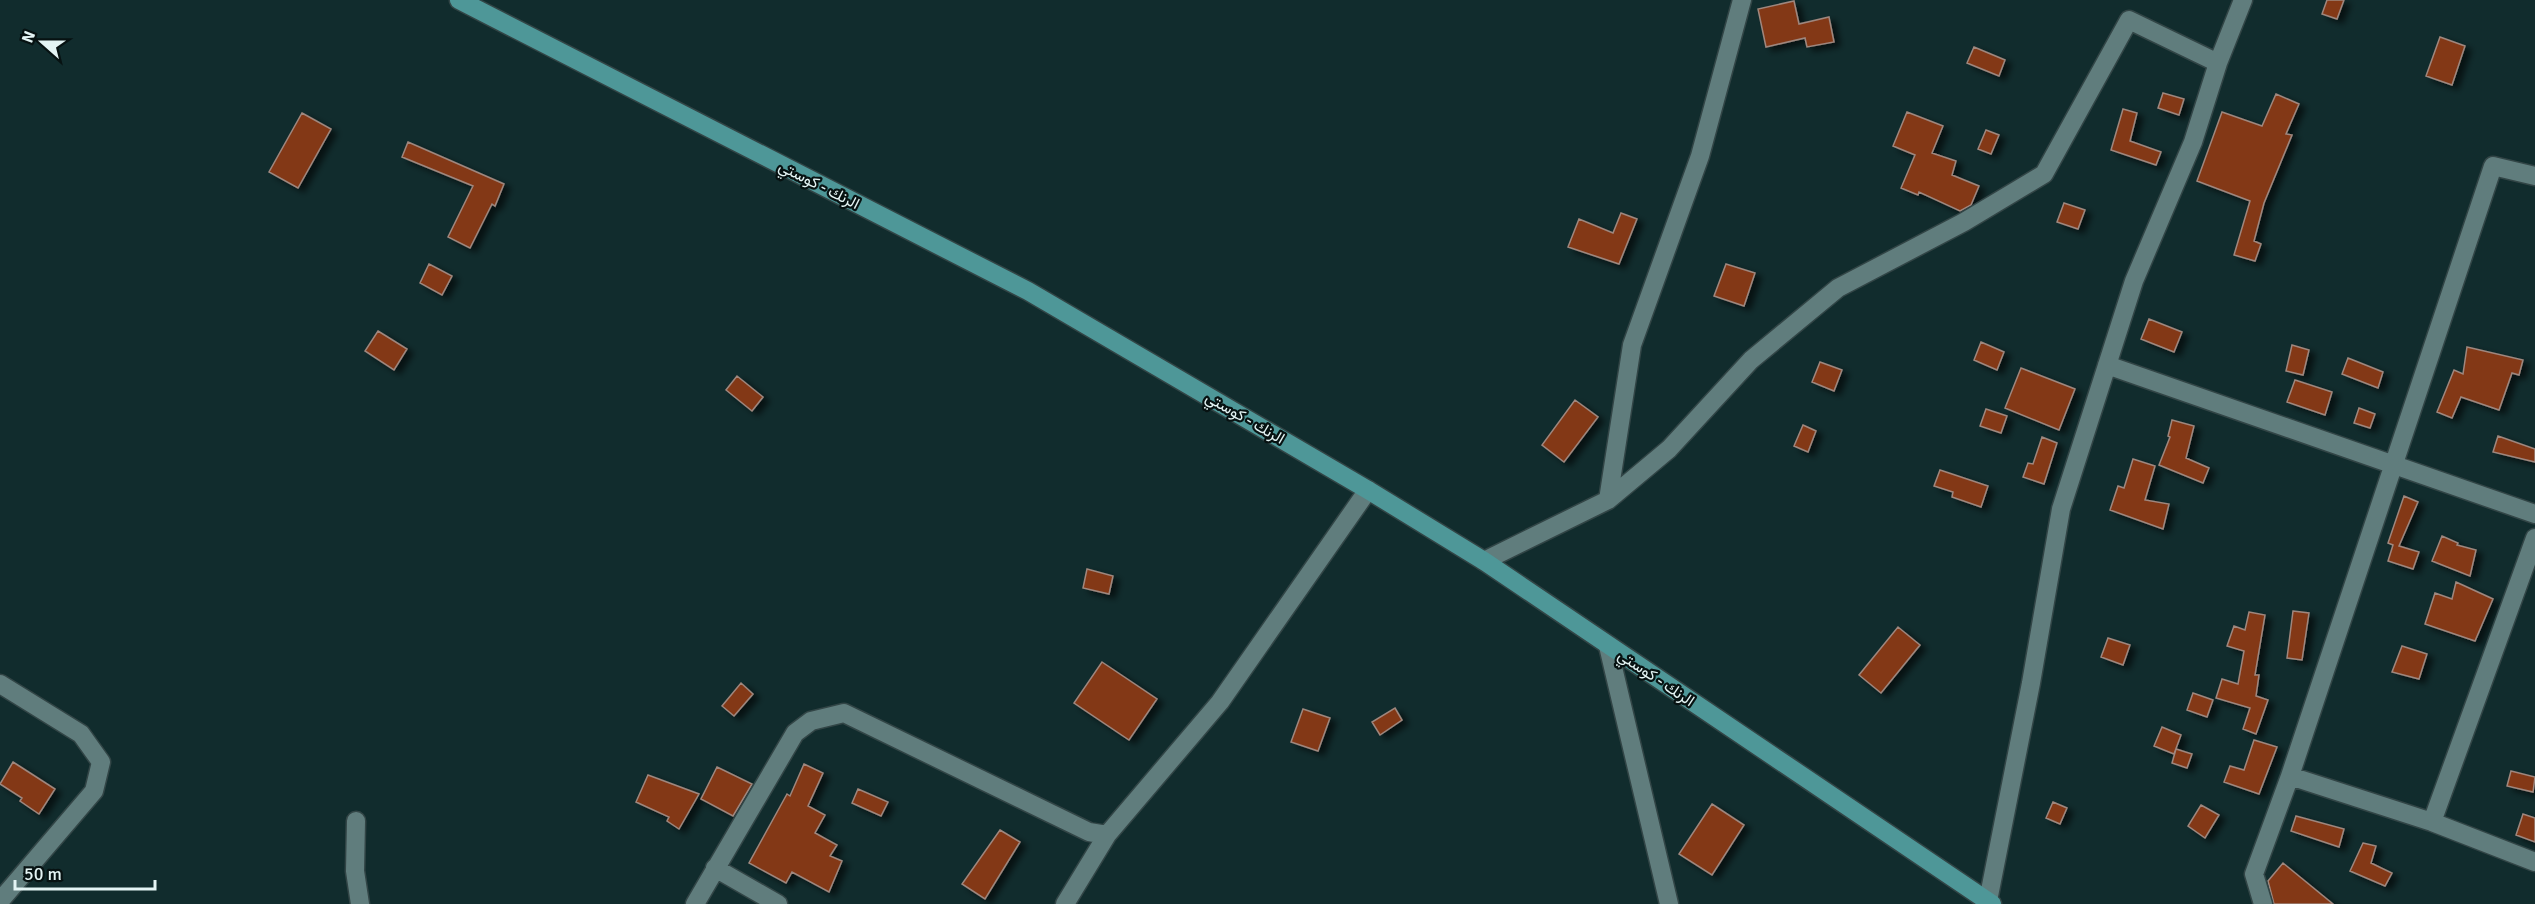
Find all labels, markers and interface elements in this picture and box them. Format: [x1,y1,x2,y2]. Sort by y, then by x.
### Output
north arrow [12,12,72,72]
text: N [18,28,40,46]
street label: الرنك - كوستي [774,156,863,217]
street label: الرنك - كوستي [1200,387,1288,451]
street label: الرنك - كوستي [1612,645,1698,713]
scale bar [15,853,154,891]
text: 50 m [24,863,62,885]

